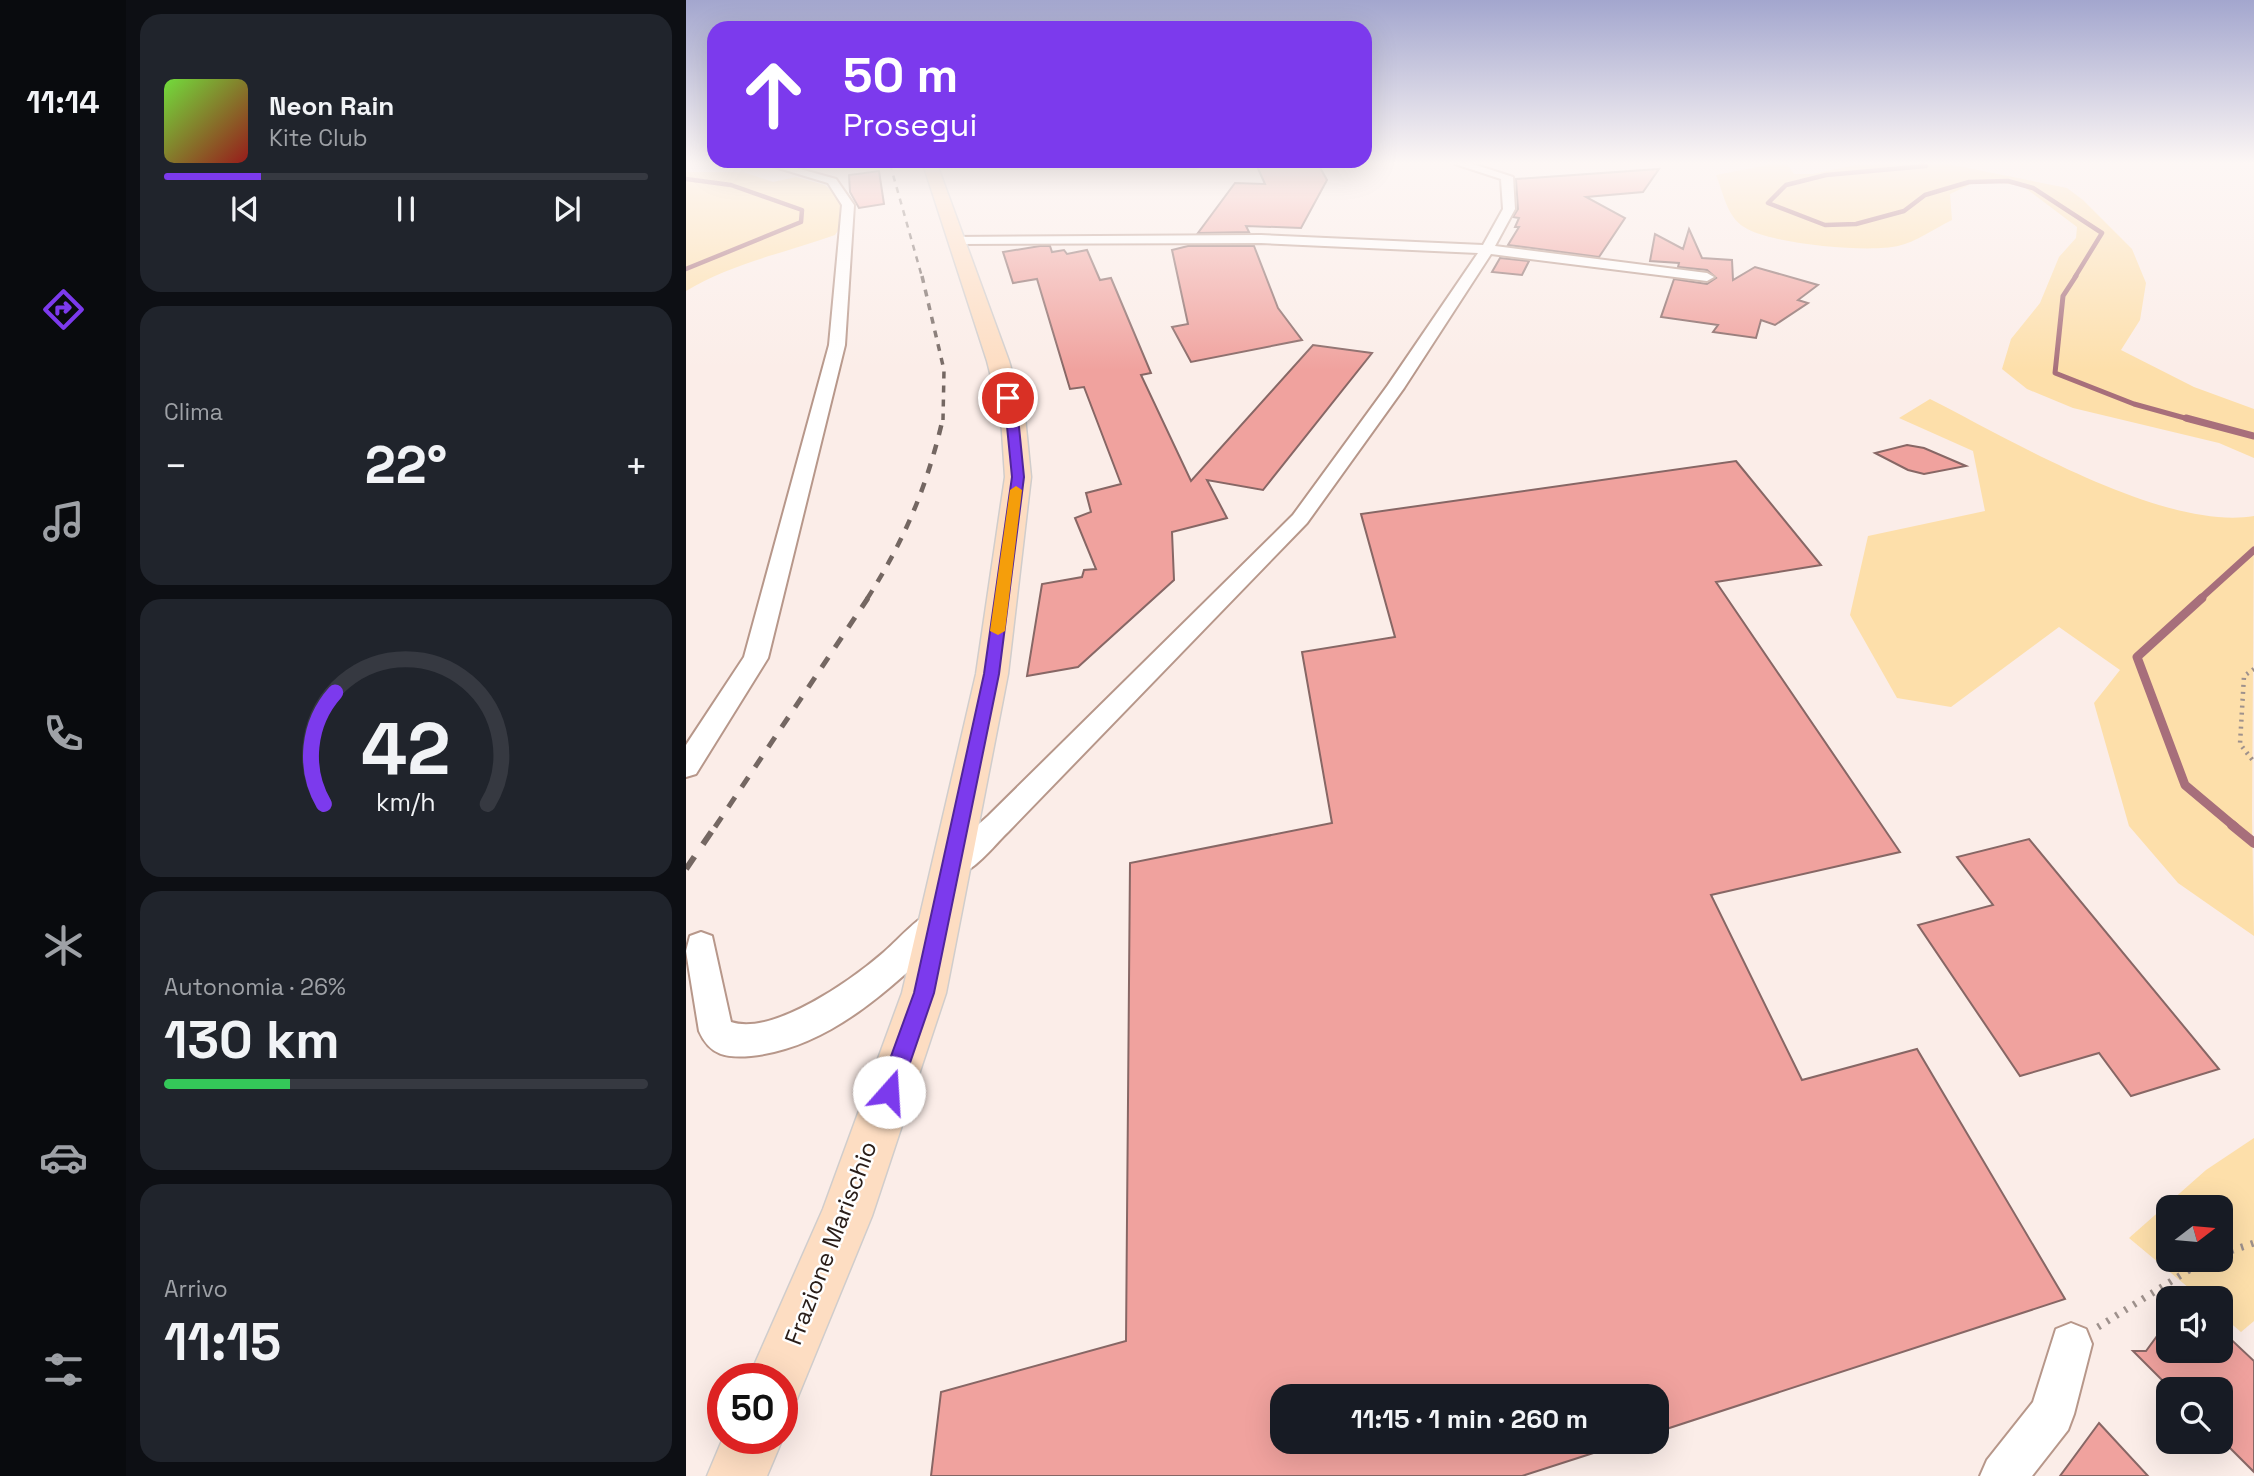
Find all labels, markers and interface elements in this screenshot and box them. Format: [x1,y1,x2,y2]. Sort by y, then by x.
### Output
text: 50 m [843,44,958,106]
icon: ahead [728,49,819,140]
text: 11:14 [26,82,100,122]
text: Neon Rain [269,89,394,123]
text: Prosegui [843,105,977,145]
text: Kite Club [269,123,368,153]
icon: previous [226,190,264,228]
icon: pause [387,190,425,228]
icon: next [548,190,586,228]
icon: directions [39,285,88,334]
pin [978,368,1038,428]
icon: arrive [989,379,1027,417]
text: Clima [164,397,223,427]
text: 22° [365,432,447,498]
text: − [164,442,188,490]
text: + [624,442,648,490]
icon: music [39,497,88,546]
text: 42 [361,702,451,795]
icon: phone [39,709,88,758]
text: km/h [376,786,436,818]
icon: climate [39,921,88,970]
text: Autonomia · 26% [164,972,346,1002]
text: 130 km [164,1007,340,1073]
position arrow [852,1055,926,1129]
icon: car [39,1133,88,1182]
street label: Frazione Marischio [777,1137,884,1349]
north arrow [2156,1195,2233,1272]
map controls [2156,1195,2233,1454]
text: Arrivo [164,1274,228,1304]
button: sound [2156,1286,2233,1363]
text: 11:15 [164,1309,281,1375]
icon: filters [39,1345,88,1394]
speed limit sign: 50 [707,1363,798,1454]
button: search [2156,1377,2233,1454]
text: 11:15 · 1 min · 260 m [1351,1402,1588,1436]

